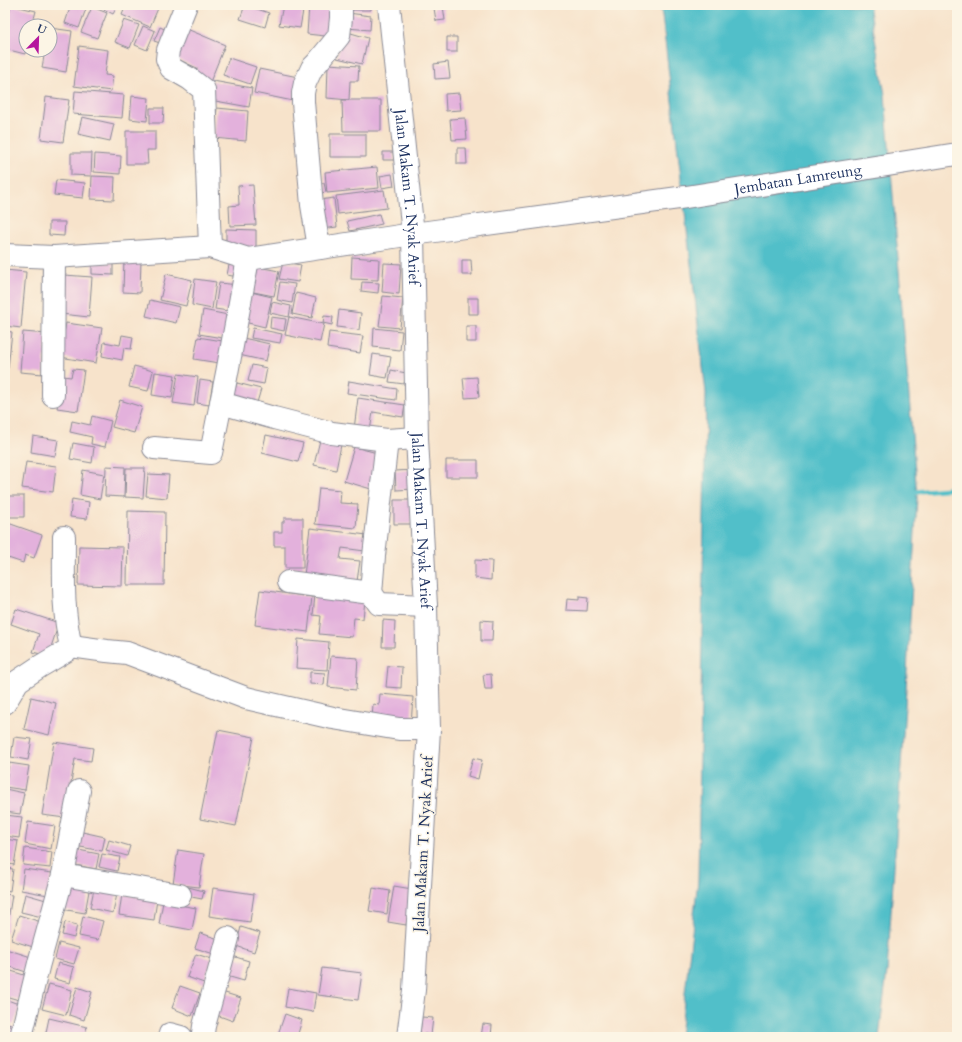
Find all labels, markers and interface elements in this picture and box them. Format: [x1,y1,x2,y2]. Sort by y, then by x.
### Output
north arrow [18,18,58,58]
text: U [35,21,49,38]
street label: Jalan Makam T. Nyak Arief [390,106,424,287]
street label: Jembatan Lamreung [731,159,864,199]
street label: Jalan Makam T. Nyak Arief [407,430,436,611]
street label: Jalan Makam T. Nyak Arief [408,753,438,934]

